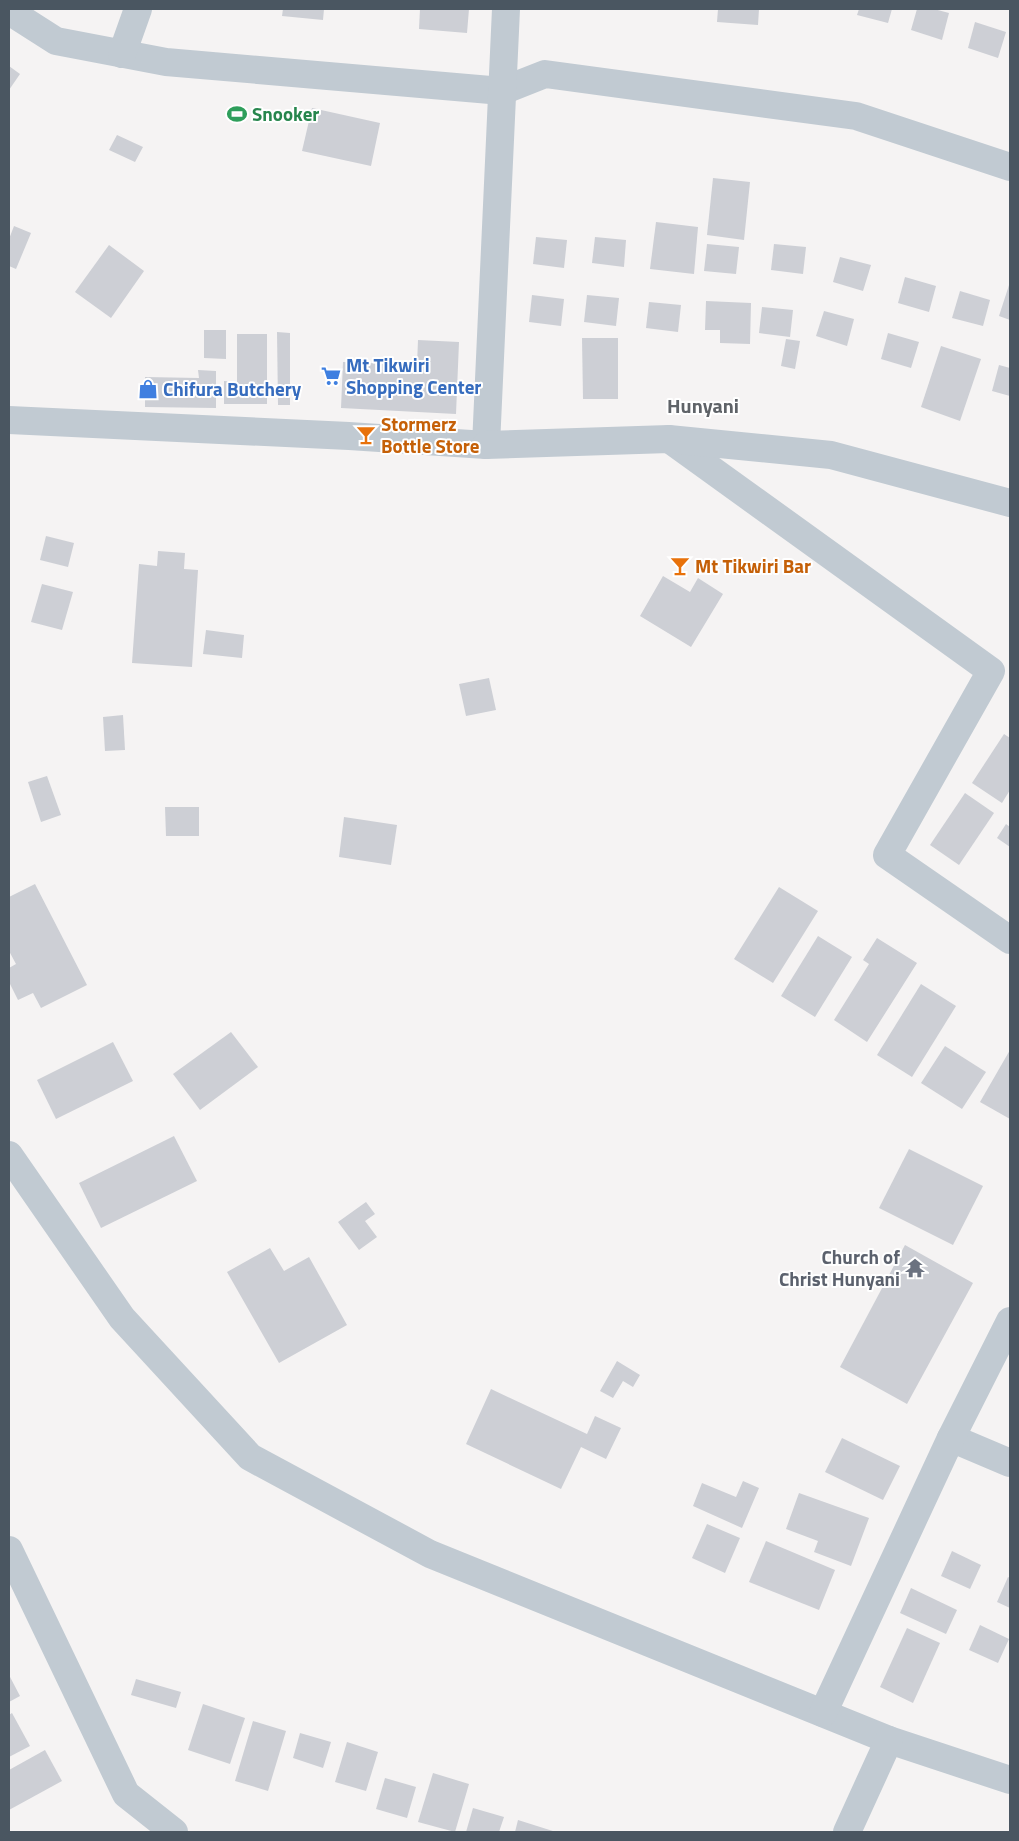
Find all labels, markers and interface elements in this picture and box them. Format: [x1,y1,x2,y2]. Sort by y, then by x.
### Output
place label: Snooker [252,99,319,128]
sports icon: Snooker [226,103,248,125]
place label: Mt Tikwiri Shopping Center [346,350,481,401]
supermarket icon: Mt Tikwiri Shopping Center [320,365,342,387]
place label: Chifura Butchery [163,374,302,403]
shop icon: Chifura Butchery [137,378,159,400]
district label: Hunyani [667,390,739,421]
place label: Stormerz Bottle Store [381,409,480,460]
bar icon: Stormerz Bottle Store [355,424,377,446]
place label: Mt Tikwiri Bar [695,551,811,580]
bar icon: Mt Tikwiri Bar [669,555,691,577]
place label: Church of Christ Hunyani [779,1242,900,1293]
temple icon: Church of Christ Hunyani [904,1257,926,1279]

